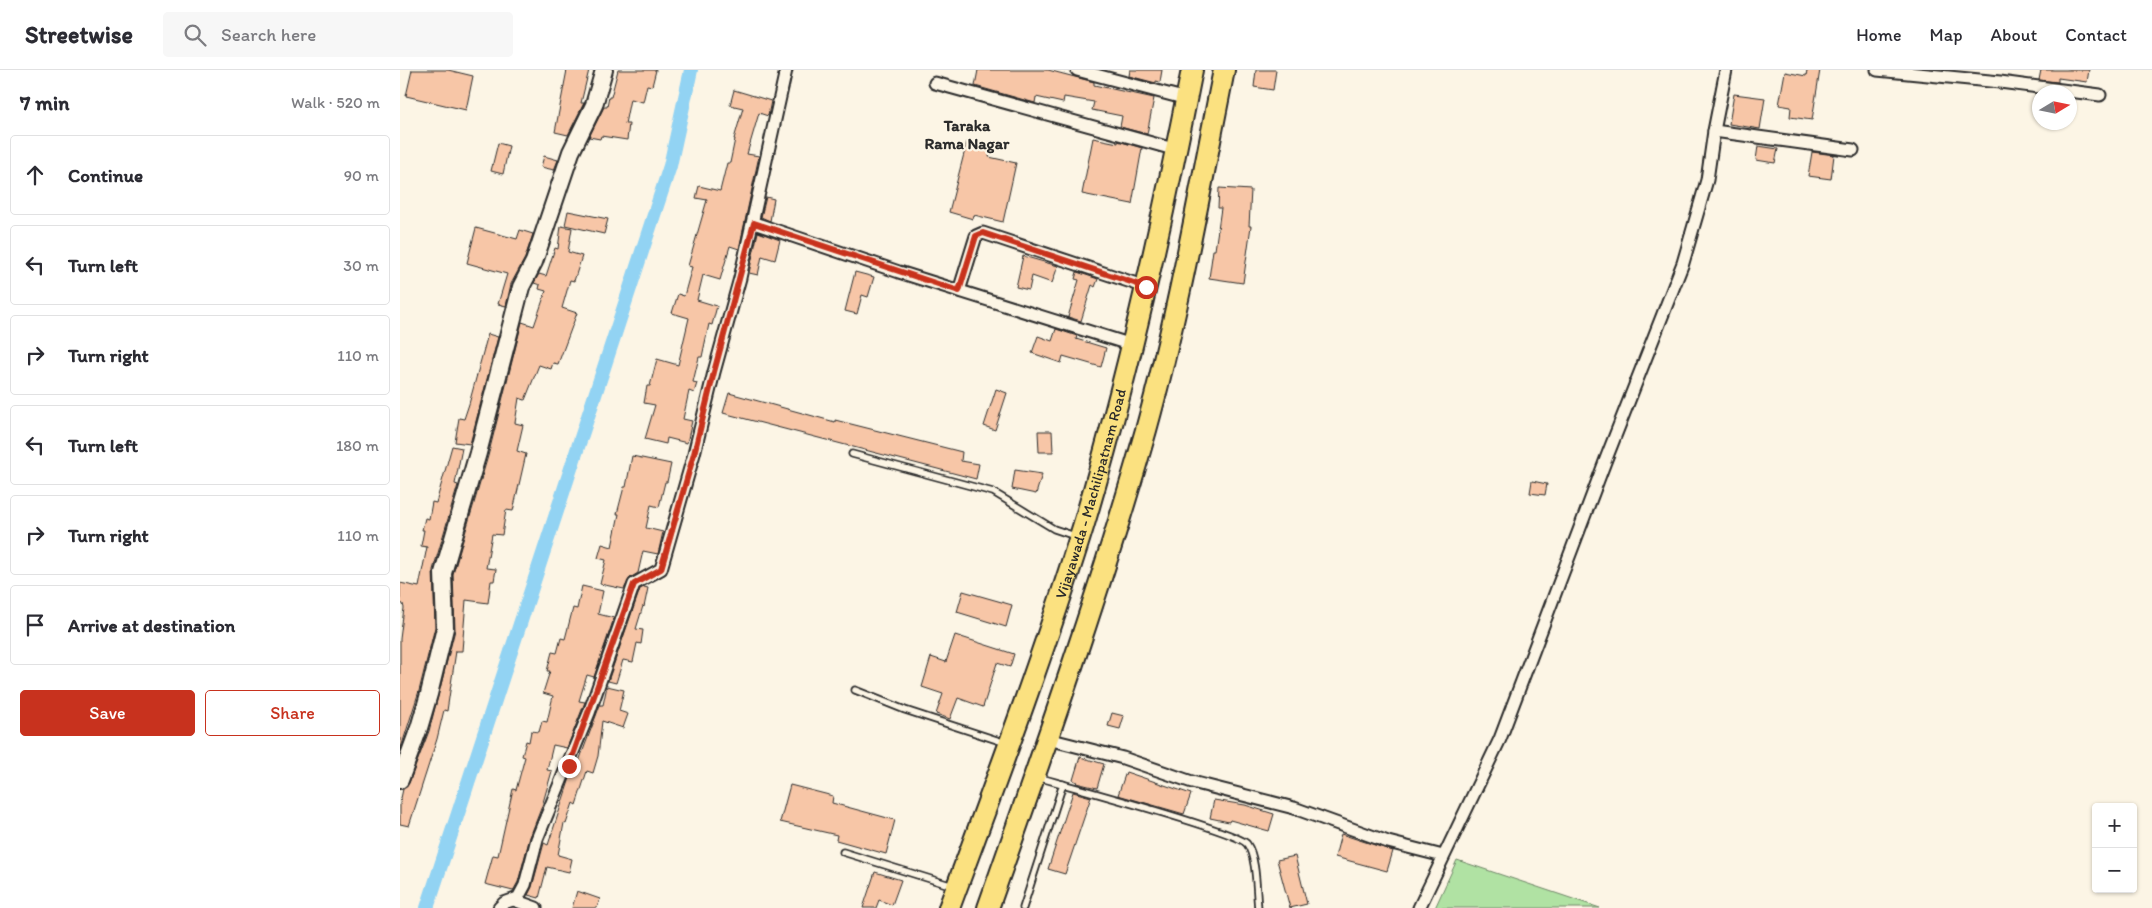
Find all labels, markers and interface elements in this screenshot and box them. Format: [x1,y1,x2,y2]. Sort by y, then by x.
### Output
search box [163,12,513,57]
text: Streetwise [25,20,133,49]
icon: search [181,21,209,49]
text: Search here [221,23,316,46]
text: Home [1856,24,1902,46]
text: Map [1930,24,1963,46]
text: About [1991,24,2037,46]
text: Contact [2065,24,2127,46]
north arrow [2032,85,2077,130]
text: 7 min [20,90,69,115]
text: Walk · 520 m [291,93,380,112]
district label: Taraka Rama Nagar [925,116,1010,154]
icon: ahead [21,161,49,189]
text: Continue [68,164,143,187]
text: 90 m [344,166,379,185]
icon: left [21,251,49,279]
text: Turn left [68,254,138,277]
text: 30 m [343,256,379,275]
route start [1135,276,1158,299]
icon: right [21,341,49,369]
text: Turn right [68,344,149,367]
text: 110 m [337,346,379,365]
street label: Vijayawada - Machilipatnam Road [1052,387,1130,601]
icon: left [21,431,49,459]
text: Turn left [68,434,138,457]
text: 180 m [336,436,379,455]
icon: right [21,521,49,549]
text: Turn right [68,524,149,547]
text: 110 m [337,526,379,545]
icon: arrive [21,611,49,639]
text: Arrive at destination [68,614,235,637]
button: Save [20,690,195,736]
button: Share [205,690,380,736]
route end [558,755,581,778]
map controls [2092,803,2137,893]
button: + [2092,803,2137,848]
button: − [2092,848,2137,893]

